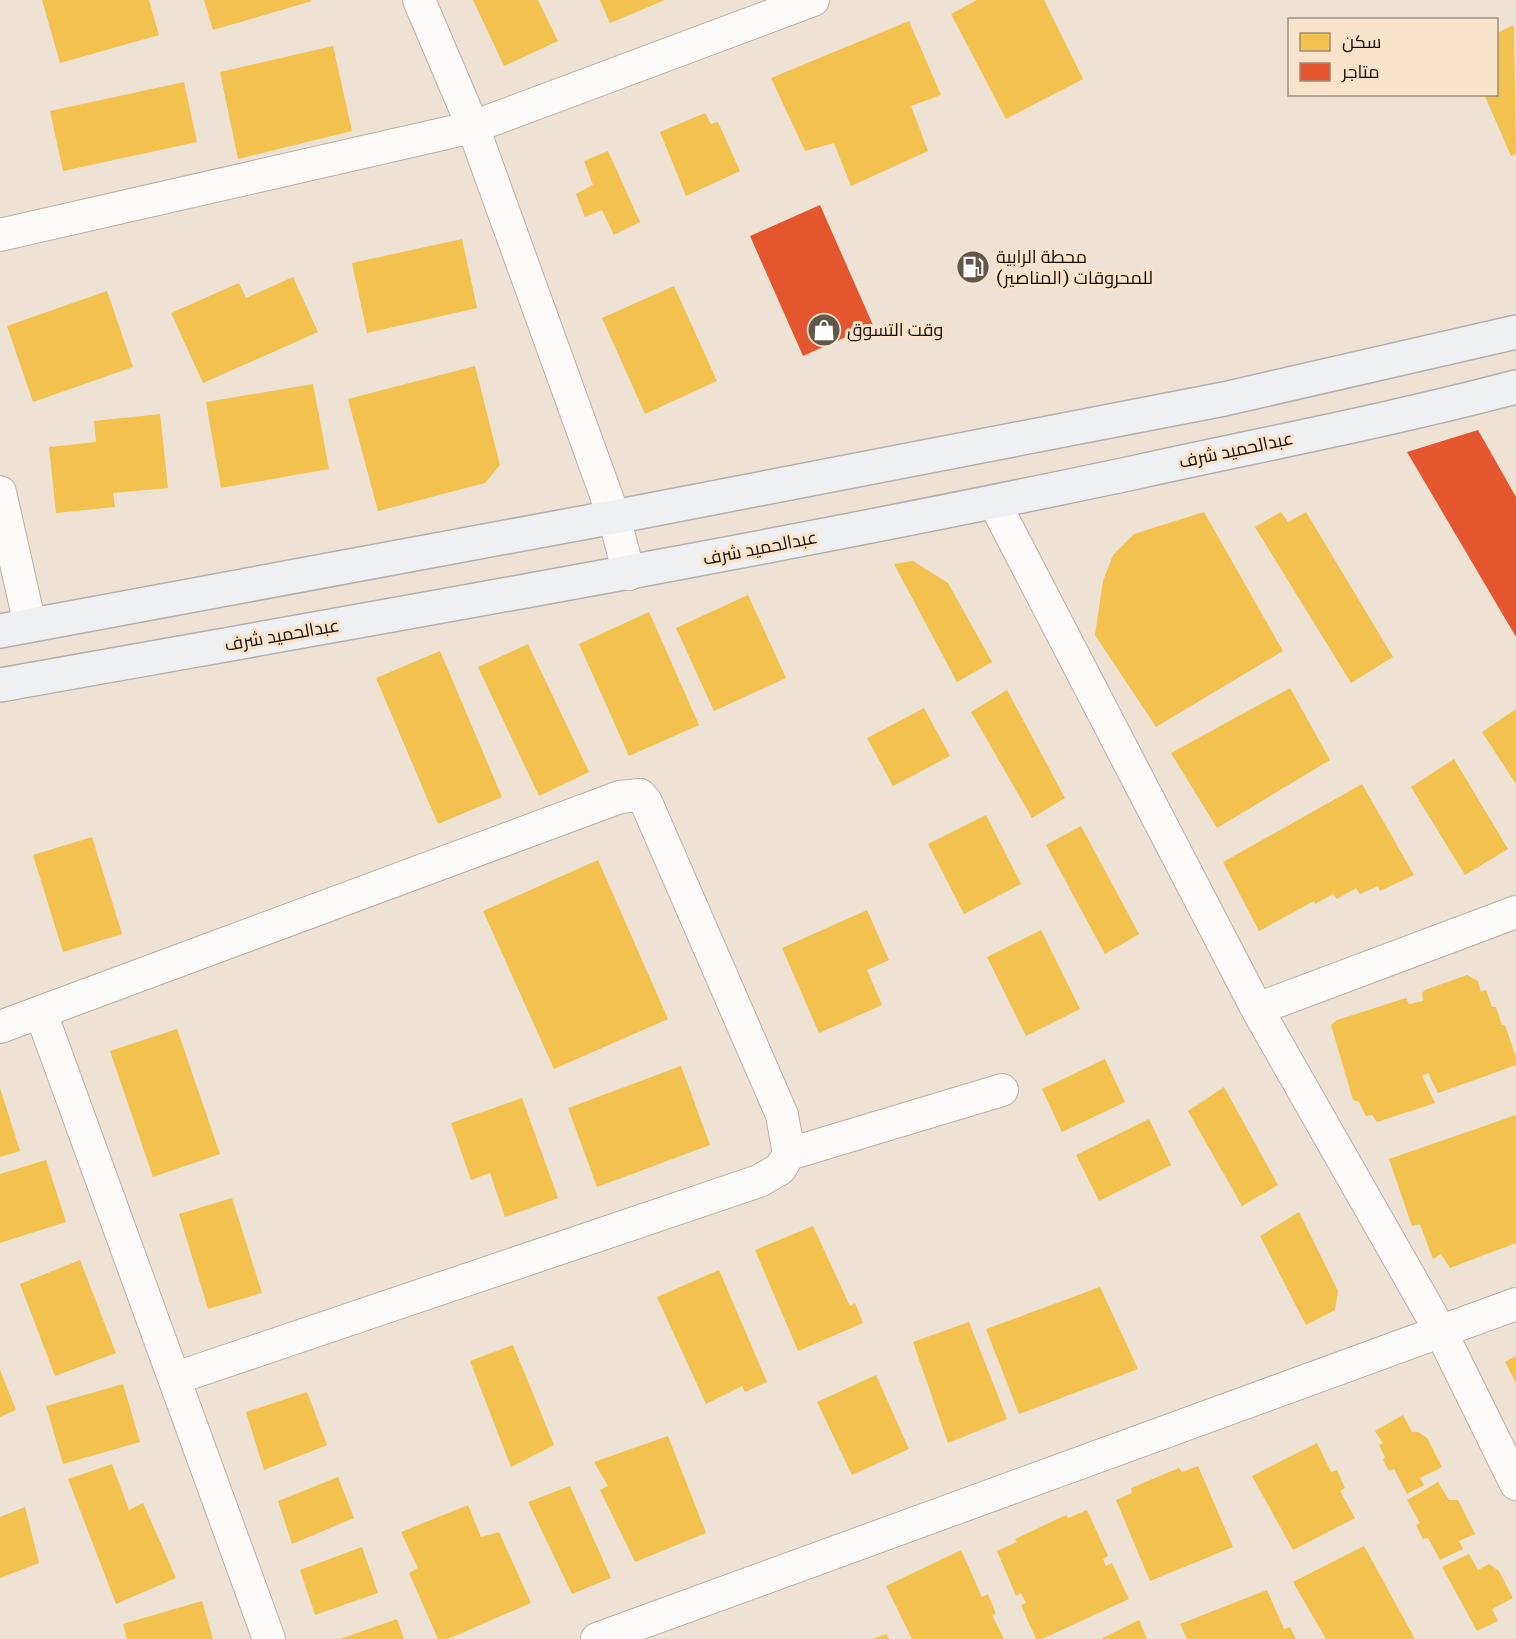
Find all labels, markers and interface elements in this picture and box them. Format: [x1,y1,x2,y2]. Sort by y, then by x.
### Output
legend [1288,18,1498,96]
text: سكن [1342,30,1381,53]
text: متاجر [1341,60,1380,83]
place label: محطة الرابية للمحروقات (المناصير) [996,245,1153,289]
fuel station icon: محطة الرابية للمحروقات (المناصير) [955,249,991,285]
shop icon: وقت التسوق [806,312,842,348]
place label: وقت التسوق [847,318,943,342]
street label: عبدالحميد شرف [1177,426,1295,473]
street label: عبدالحميد شرف [701,525,819,570]
street label: عبدالحميد شرف [223,613,341,656]

